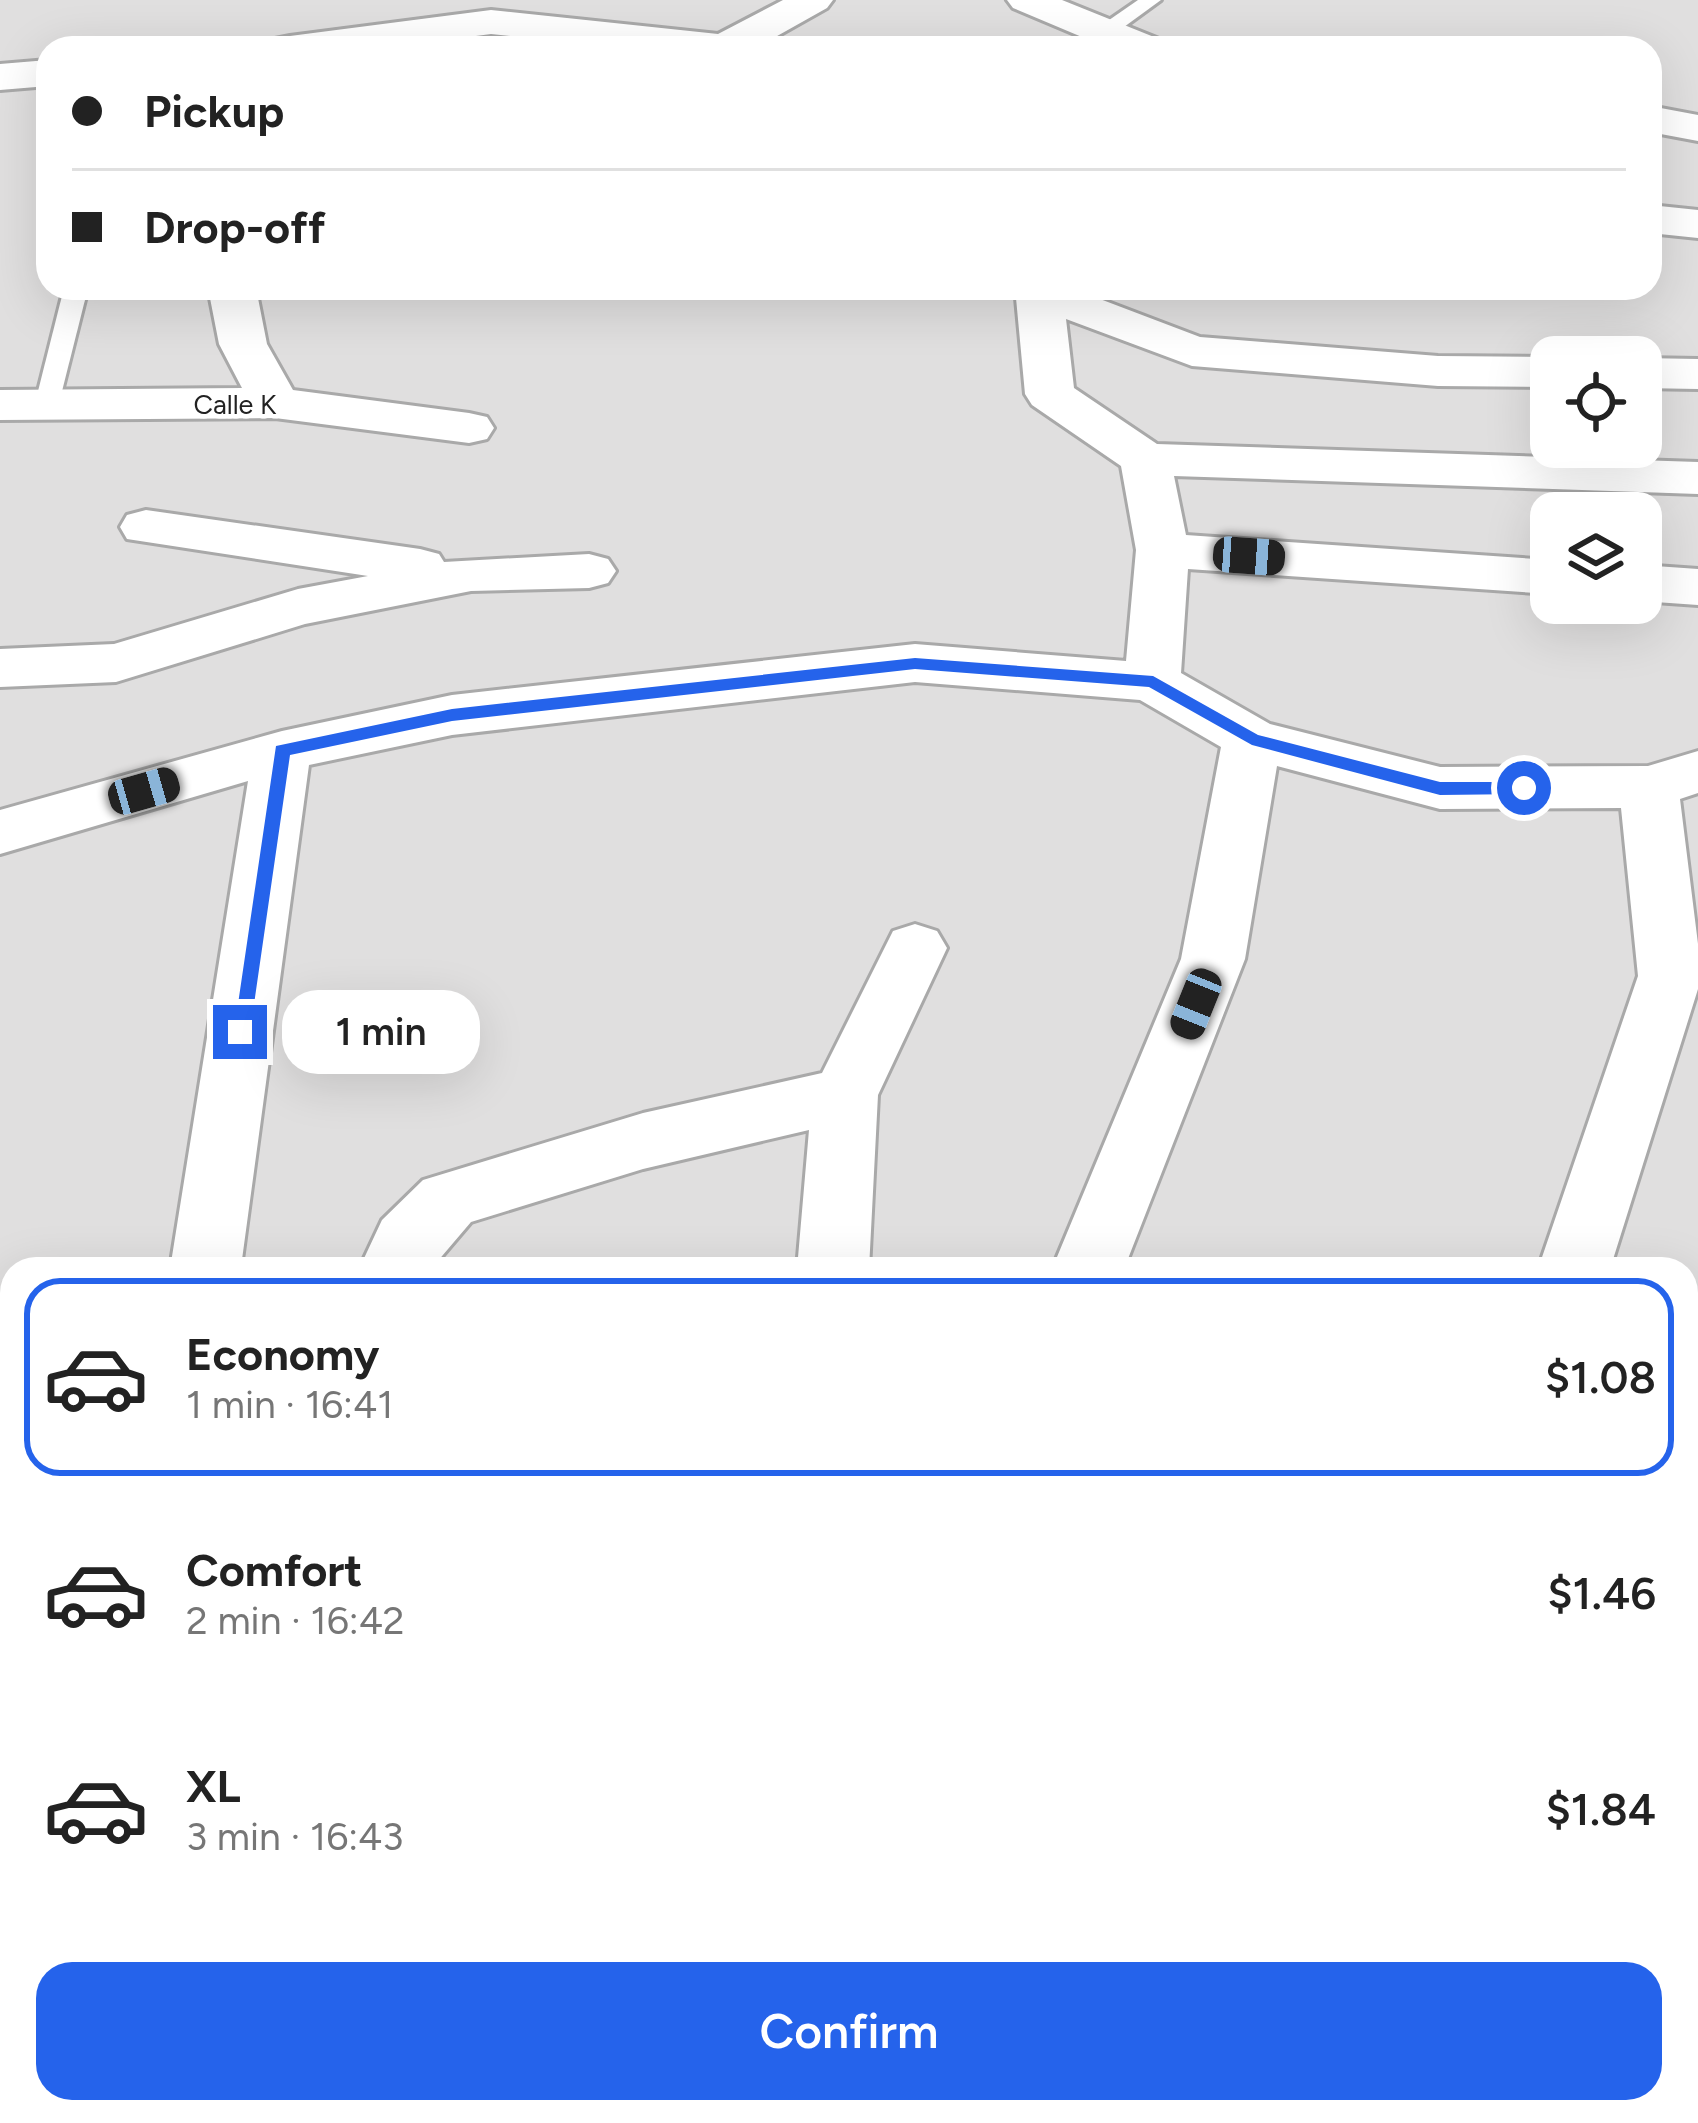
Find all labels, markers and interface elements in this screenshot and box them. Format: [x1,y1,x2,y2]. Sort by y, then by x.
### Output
text: Pickup [144,84,284,138]
text: Drop-off [144,200,326,254]
map controls [1530,336,1662,624]
button: locate [1530,336,1662,468]
street label: Calle K [194,388,277,421]
button: layers [1530,492,1662,624]
car [1212,536,1286,576]
route start [1497,761,1551,815]
car [104,764,184,818]
car [1166,964,1226,1044]
callout: 1 min [282,990,480,1074]
route end [213,1005,267,1059]
text: 1 min [335,1008,427,1055]
icon: car [42,1323,150,1431]
text: Economy [186,1327,379,1381]
text: $1.08 [1545,1350,1656,1404]
text: 1 min · 16:41 [186,1381,393,1428]
icon: car [42,1539,150,1647]
text: Comfort [186,1543,362,1597]
text: $1.46 [1548,1566,1656,1620]
text: 2 min · 16:42 [186,1597,405,1644]
icon: car [42,1755,150,1863]
text: XL [186,1759,241,1813]
text: $1.84 [1546,1782,1656,1836]
text: 3 min · 16:43 [186,1813,404,1860]
button: Confirm [36,1962,1662,2100]

